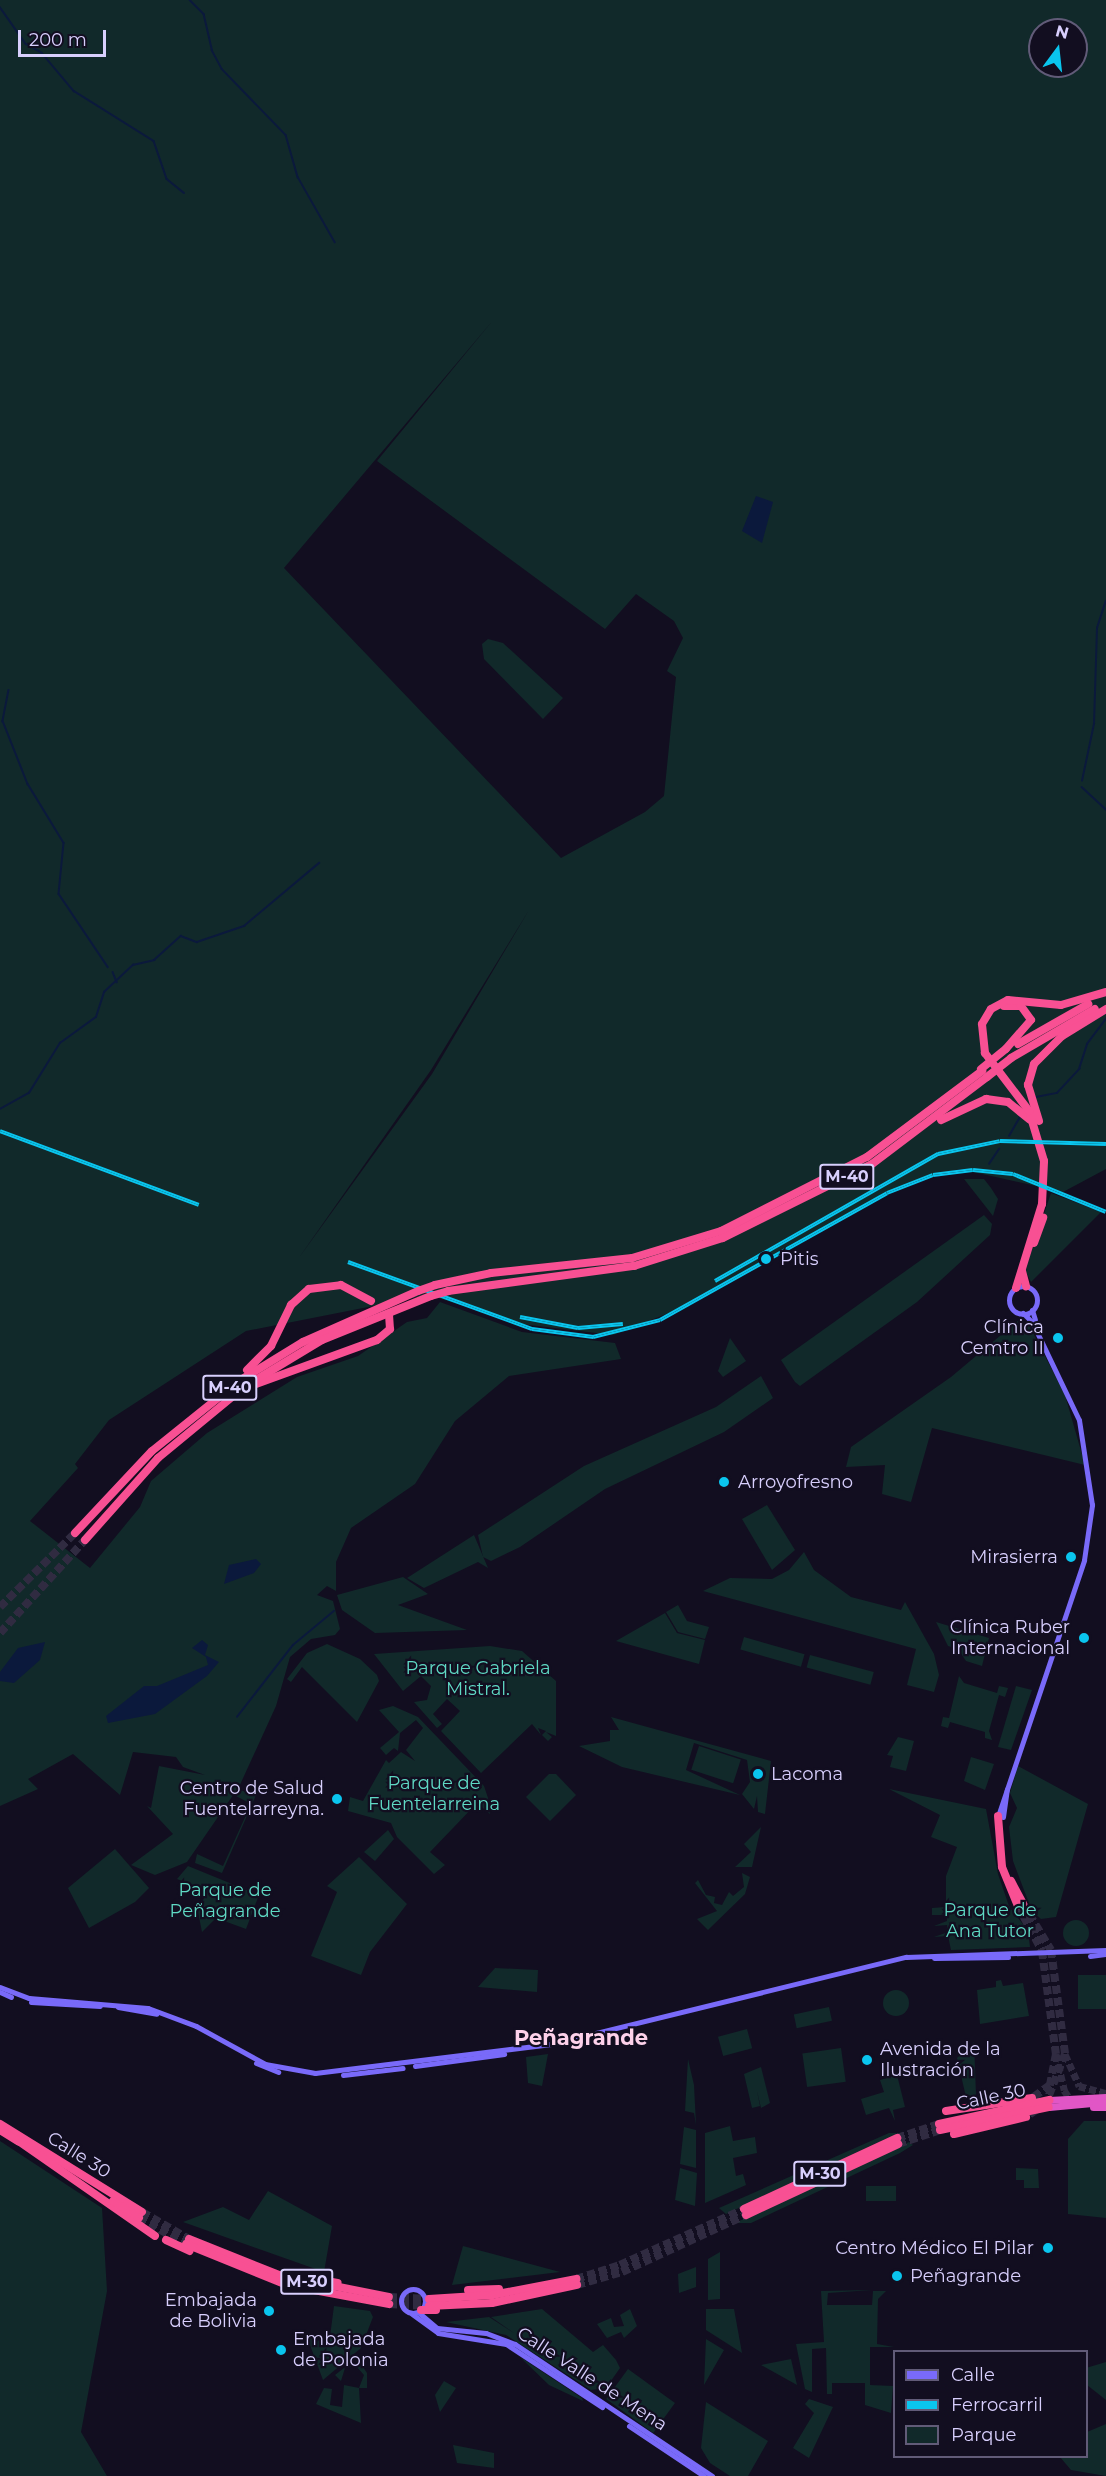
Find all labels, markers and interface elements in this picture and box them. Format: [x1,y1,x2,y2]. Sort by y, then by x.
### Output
scale bar [21,18,110,56]
north arrow [1028,18,1088,78]
text: N [1054,21,1071,43]
text: 200 m [29,29,87,51]
road number: M-40 [818,1164,876,1190]
place label: Pitis [780,1248,819,1270]
marker: Pitis [757,1250,775,1268]
place label: Clínica Cemtro II [961,1317,1044,1360]
marker: Clínica Cemtro II [1049,1329,1067,1347]
road number: M-40 [202,1375,258,1401]
place label: Arroyofresno [738,1471,853,1493]
marker: Arroyofresno [715,1473,733,1491]
place label: Mirasierra [970,1546,1058,1568]
marker: Mirasierra [1062,1548,1080,1566]
place label: Clínica Ruber Internacional [950,1617,1070,1660]
marker: Clínica Ruber Internacional [1075,1629,1093,1647]
park label: Parque Gabriela Mistral. [405,1658,551,1700]
place label: Lacoma [771,1763,843,1785]
marker: Lacoma [749,1765,767,1783]
park label: Parque de Fuentelarreina [368,1773,500,1816]
place label: Centro de Salud Fuentelarreyna. [180,1778,324,1820]
marker: Centro de Salud Fuentelarreyna. [328,1790,346,1808]
park label: Parque de Peñagrande [169,1880,281,1922]
park label: Parque de Ana Tutor [943,1900,1037,1942]
district label: Peñagrande [514,2025,648,2051]
place label: Avenida de la Ilustración [880,2039,1001,2082]
marker: Avenida de la Ilustración [858,2051,876,2069]
street label: Calle 30 [954,2079,1028,2115]
street label: Calle 30 [43,2127,115,2183]
road number: M-30 [793,2161,847,2187]
place label: Centro Médico El Pilar [835,2237,1034,2259]
marker: Centro Médico El Pilar [1039,2239,1057,2257]
place label: Peñagrande [910,2265,1021,2287]
marker: Peñagrande [888,2267,906,2285]
road number: M-30 [280,2269,334,2295]
place label: Embajada de Bolivia [165,2290,257,2332]
marker: Embajada de Bolivia [262,2304,276,2318]
street label: Calle Valle de Mena [513,2322,671,2436]
place label: Embajada de Polonia [293,2329,389,2372]
marker: Embajada de Polonia [274,2343,288,2357]
legend [893,2350,1088,2458]
text: Calle [951,2364,995,2386]
text: Ferrocarril [951,2394,1043,2416]
text: Parque [951,2424,1016,2446]

